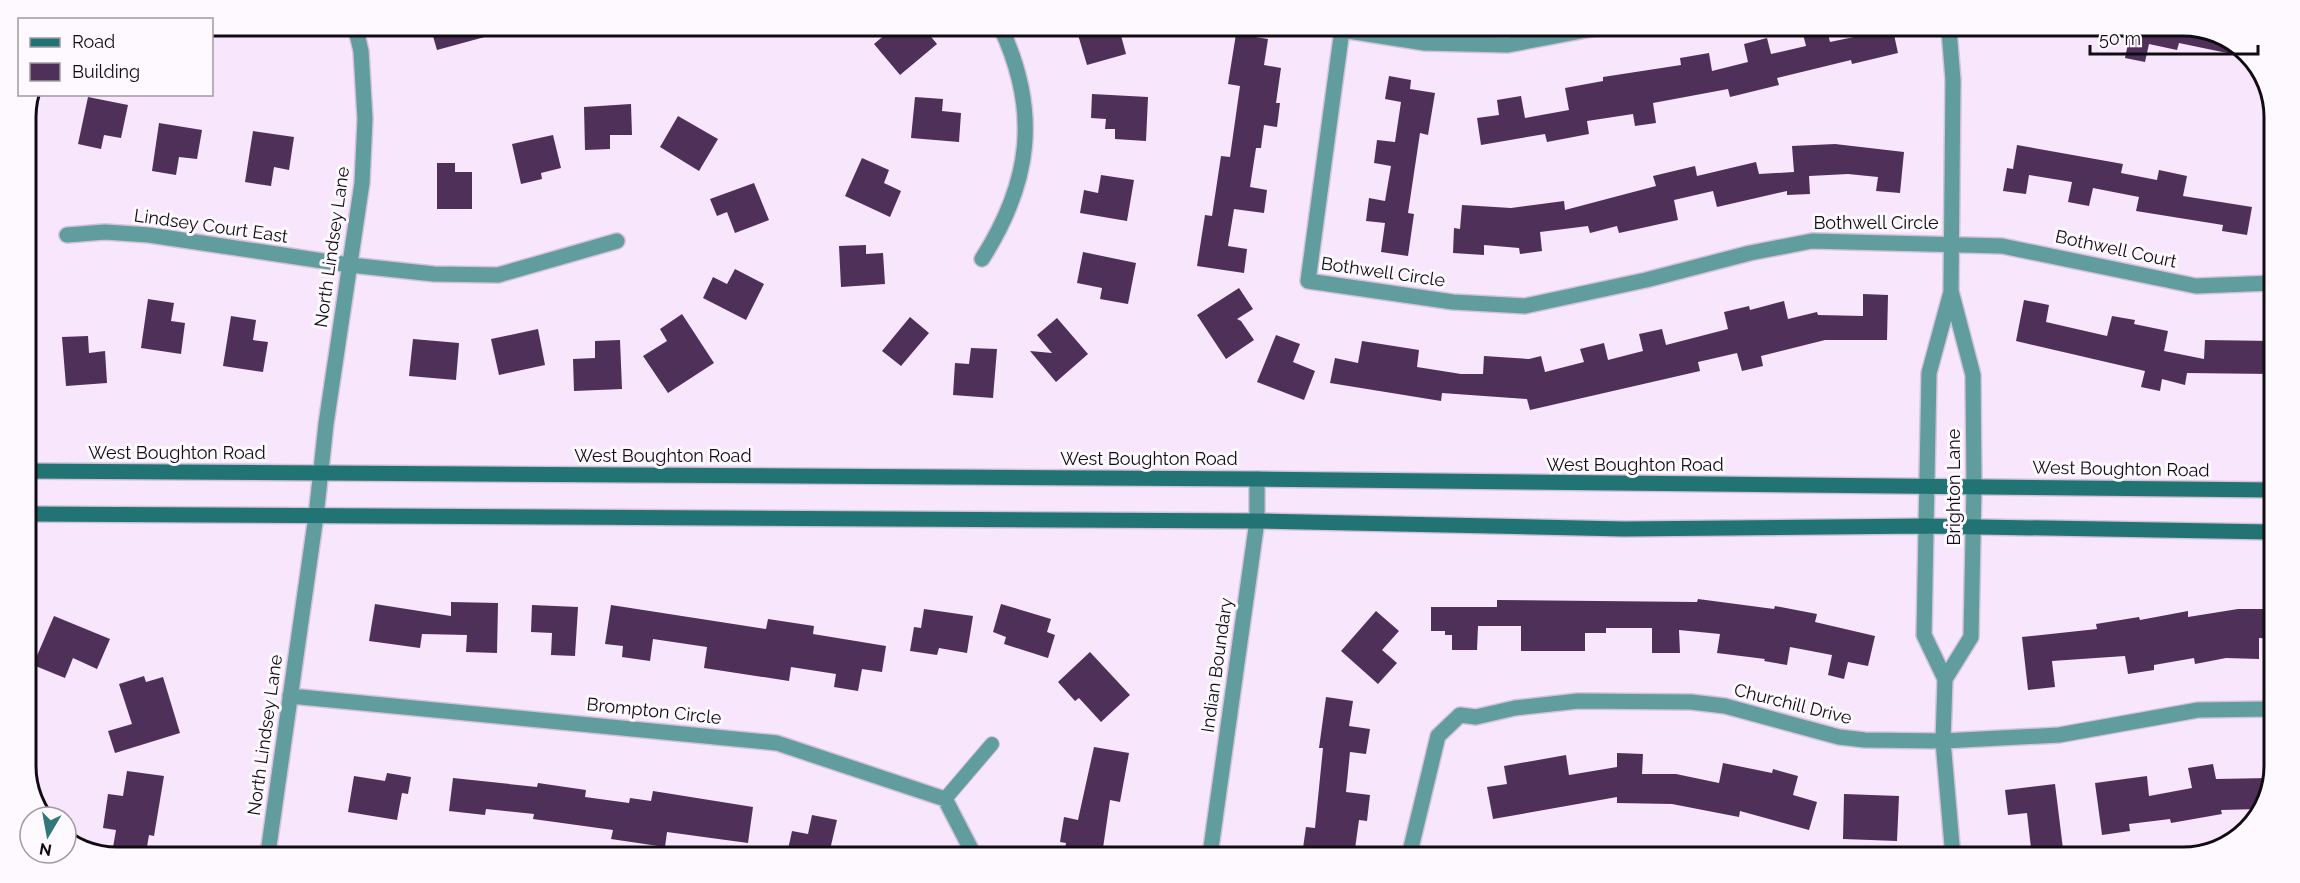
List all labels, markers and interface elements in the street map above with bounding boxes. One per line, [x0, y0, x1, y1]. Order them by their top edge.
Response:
legend [18, 18, 213, 96]
scale bar [2090, 18, 2258, 56]
text: 50 m [2099, 28, 2141, 49]
text: Road [72, 31, 115, 52]
text: Building [72, 61, 140, 82]
street label: North Lindsey Lane [310, 165, 353, 329]
street label: Lindsey Court East [133, 204, 289, 247]
street label: Bothwell Circle [1813, 212, 1939, 233]
street label: Bothwell Court [2053, 225, 2179, 272]
street label: Bothwell Circle [1320, 252, 1447, 291]
street label: Brighton Lane [1943, 428, 1964, 545]
street label: West Boughton Road [88, 442, 266, 463]
street label: West Boughton Road [574, 445, 752, 466]
street label: West Boughton Road [1060, 448, 1238, 469]
street label: West Boughton Road [1546, 454, 1724, 475]
street label: West Boughton Road [2032, 456, 2210, 481]
street label: Indian Boundary [1197, 596, 1236, 734]
street label: North Lindsey Lane [243, 653, 286, 817]
street label: Churchill Drive [1732, 679, 1855, 728]
street label: Brompton Circle [586, 693, 723, 728]
north arrow [18, 805, 78, 865]
text: N [38, 839, 53, 860]

